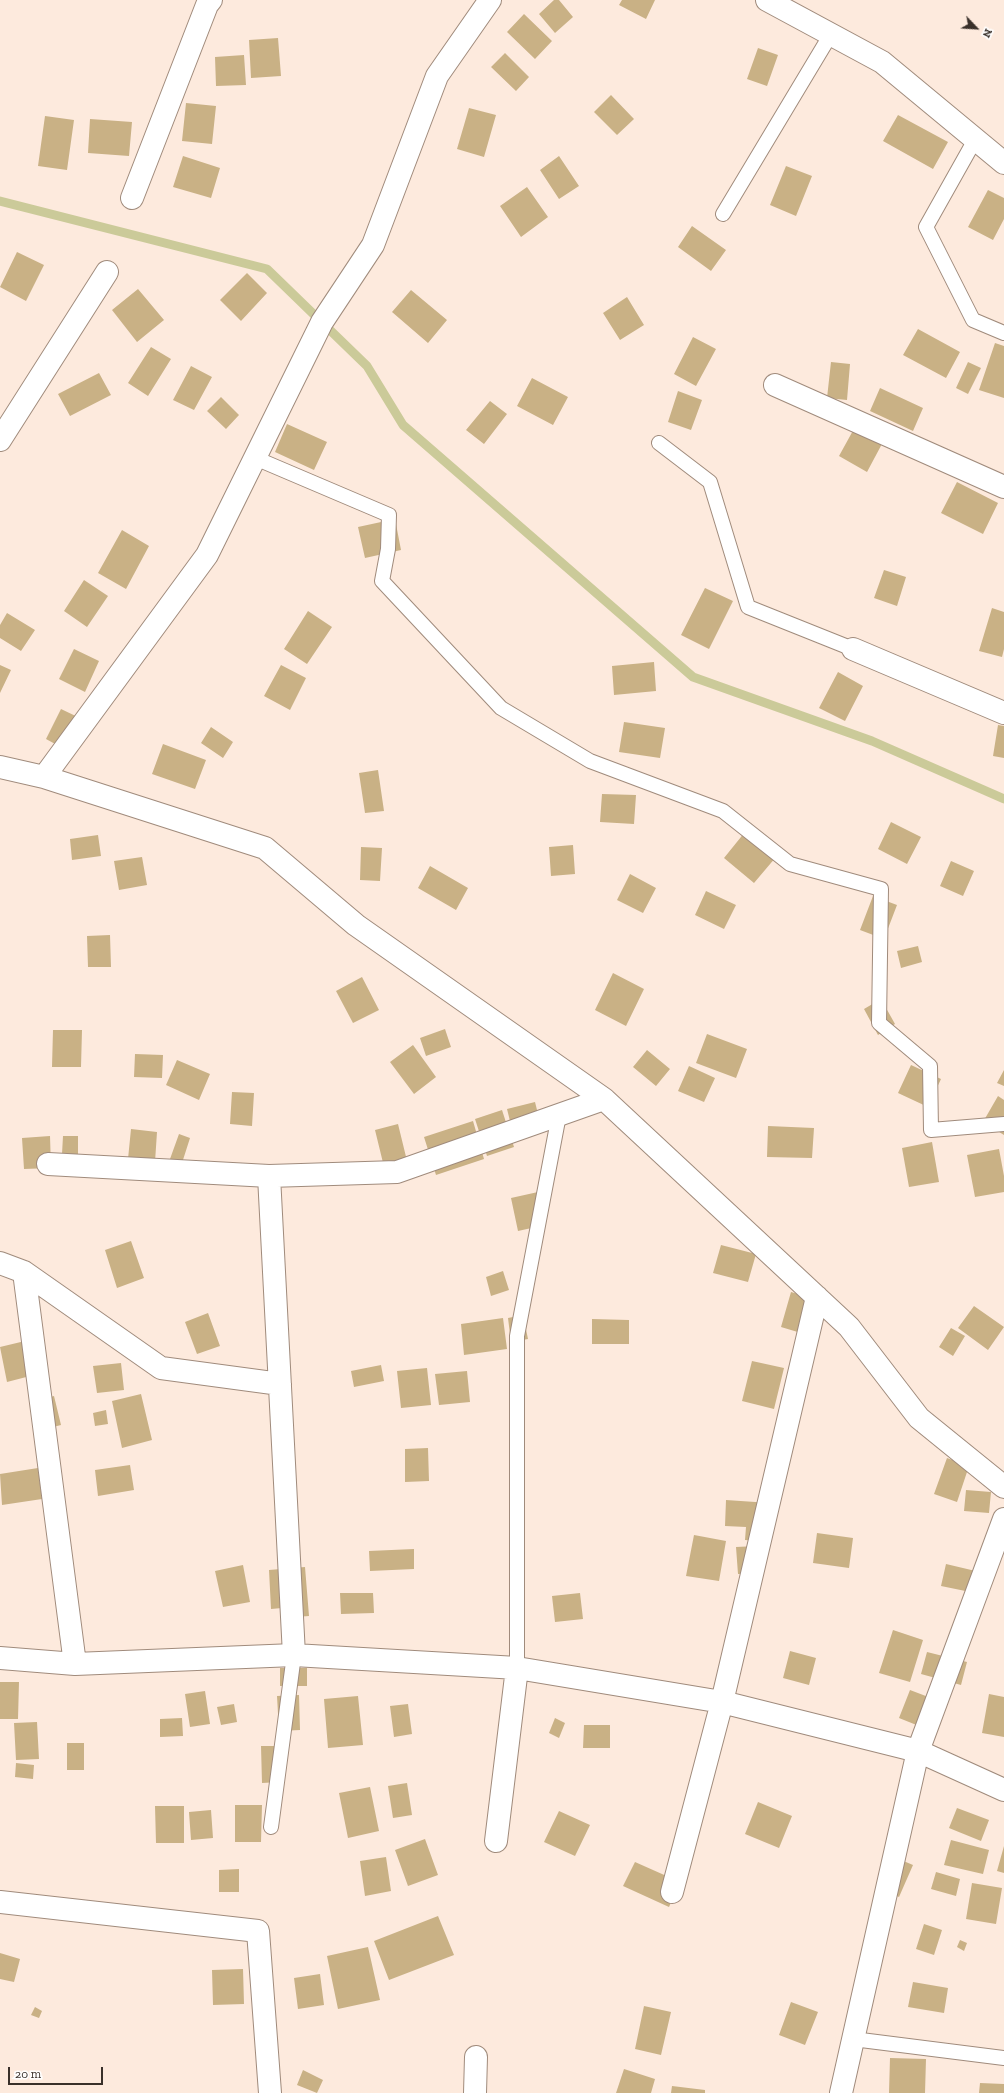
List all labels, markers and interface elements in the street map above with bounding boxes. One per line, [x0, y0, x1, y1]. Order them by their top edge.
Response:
north arrow [956, 8, 996, 48]
text: N [980, 27, 995, 40]
scale bar [10, 2059, 105, 2085]
text: 20 m [15, 2067, 41, 2081]

